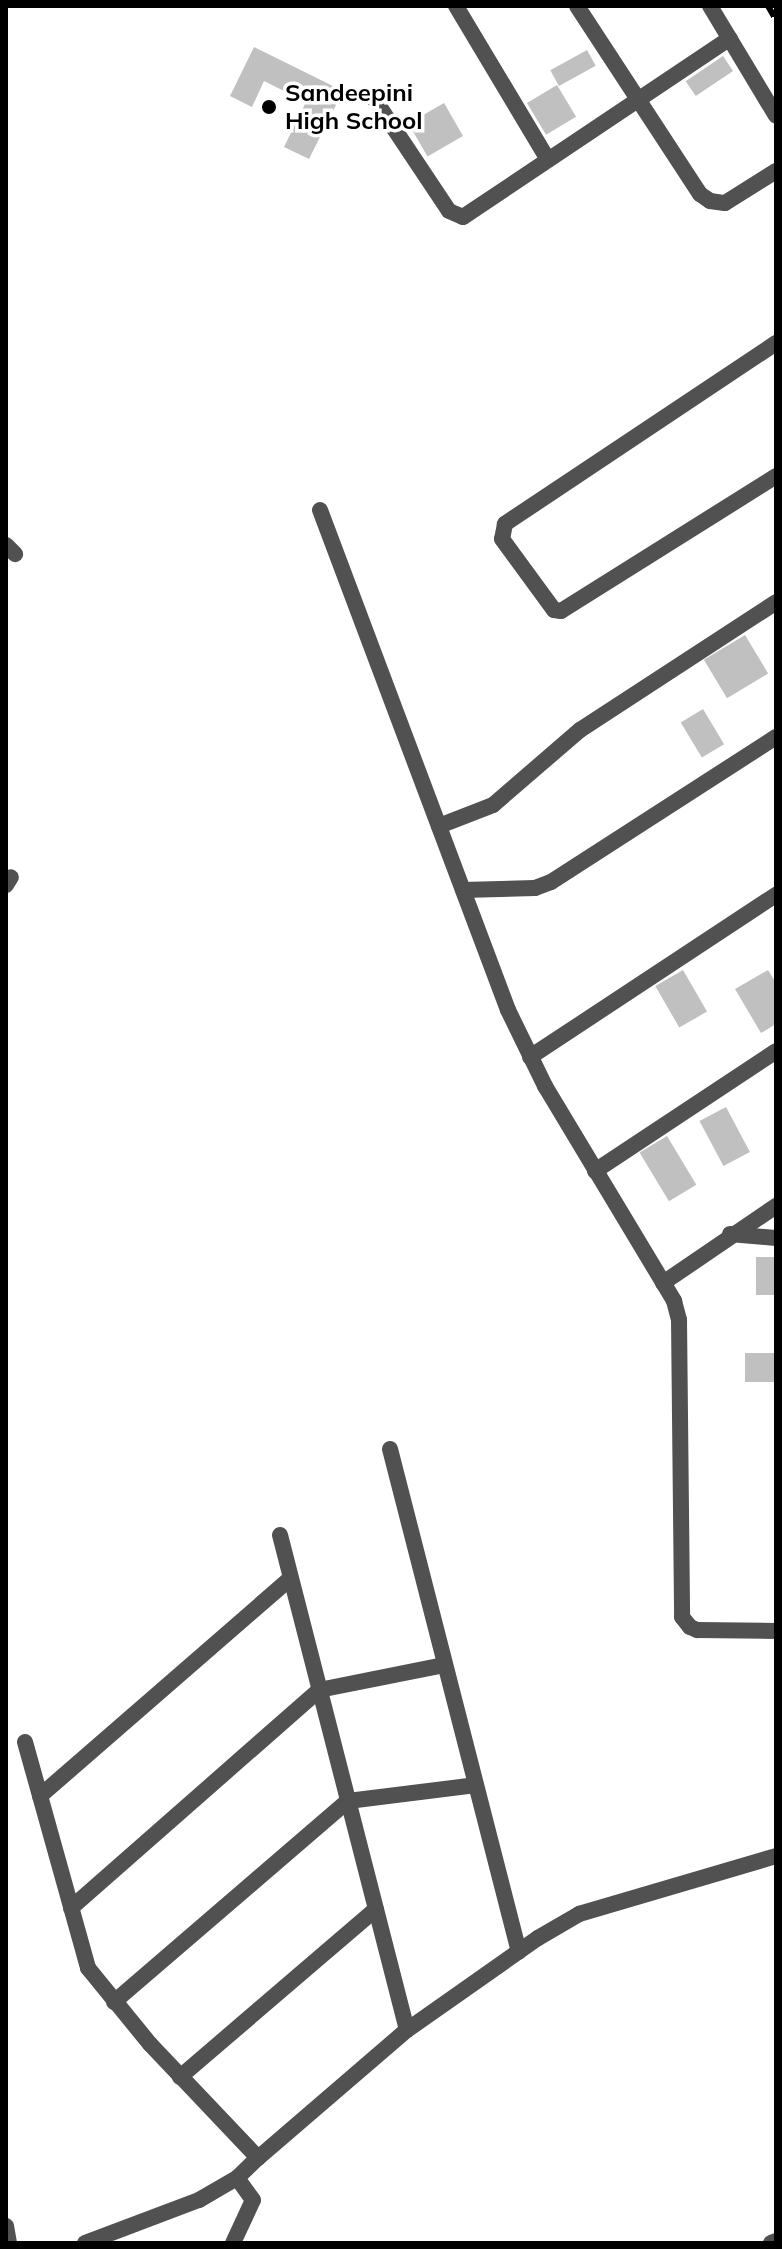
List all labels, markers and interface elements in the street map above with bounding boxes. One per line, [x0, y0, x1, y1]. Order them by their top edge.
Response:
place label: Sandeepini High School [285, 79, 423, 135]
marker: Sandeepini High School [260, 98, 278, 116]

